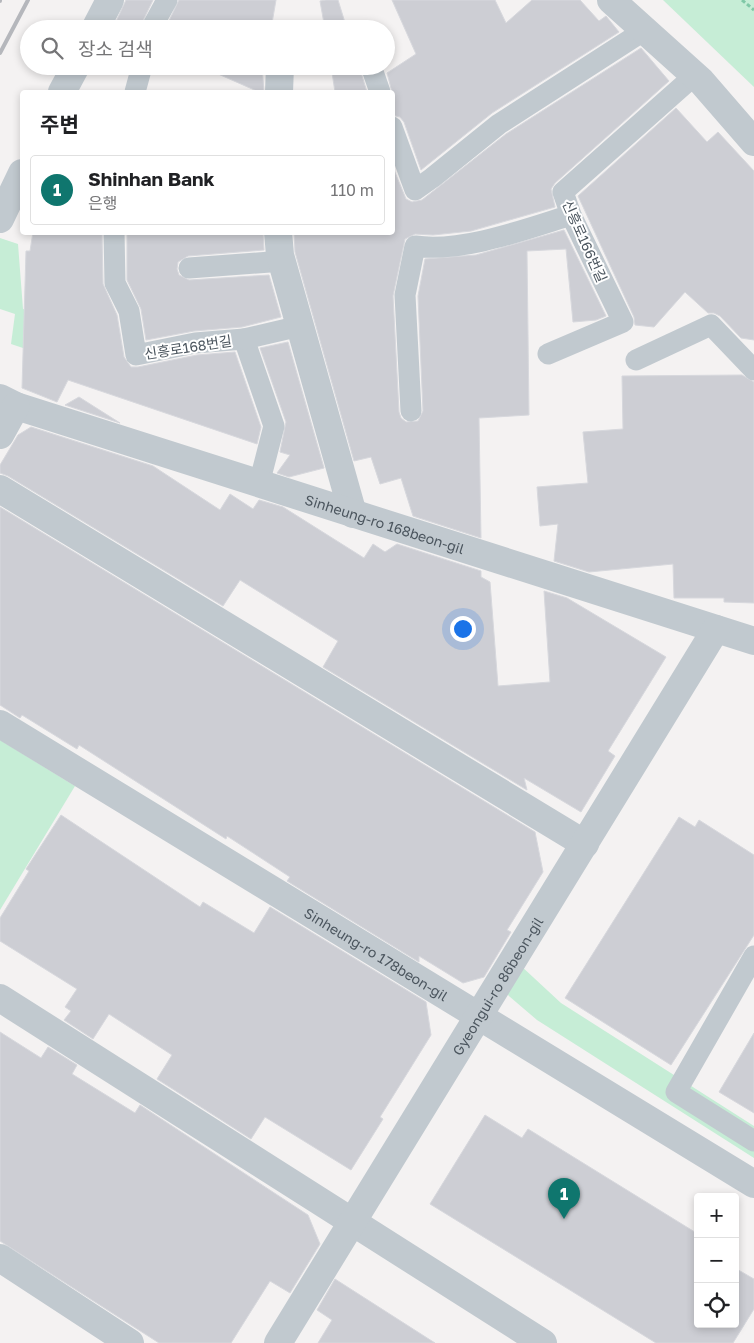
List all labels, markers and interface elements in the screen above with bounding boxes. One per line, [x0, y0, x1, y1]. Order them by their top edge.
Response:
search box [20, 20, 395, 75]
icon: search [38, 34, 66, 62]
text: 장소 검색 [78, 37, 153, 60]
text: 주변 [40, 111, 79, 137]
text: Shinhan Bank [88, 167, 215, 190]
text: 1 [53, 180, 61, 200]
text: 110 m [330, 180, 374, 200]
text: 은행 [88, 193, 117, 213]
street label: 신흥로166번길 [559, 197, 611, 285]
street label: 신흥로168번길 [143, 332, 233, 362]
street label: Sinheung-ro 168beon-gil [303, 490, 467, 557]
your location [450, 616, 476, 642]
street label: Sinheung-ro 178beon-gil [302, 903, 451, 1004]
street label: Gyeongui-ro 86beon-gil [448, 914, 546, 1058]
pin: 1 [548, 1178, 580, 1219]
map controls [694, 1193, 739, 1328]
button: + [694, 1193, 739, 1238]
button: − [694, 1238, 739, 1283]
button: locate [694, 1283, 739, 1328]

